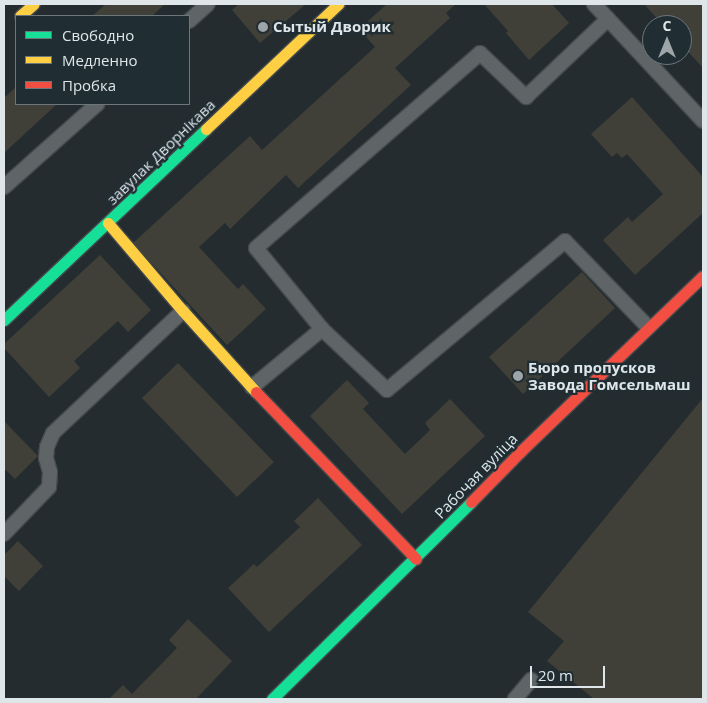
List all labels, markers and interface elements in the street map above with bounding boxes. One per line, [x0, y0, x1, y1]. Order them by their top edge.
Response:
legend [15, 15, 190, 105]
north arrow [642, 15, 692, 65]
text: С [663, 16, 671, 35]
place label: Сытый Дворик [273, 18, 391, 36]
marker: Сытый Дворик [257, 21, 269, 33]
text: Свободно [62, 25, 134, 45]
text: Медленно [62, 50, 138, 70]
text: Пробка [62, 75, 116, 95]
street label: завулак Дворнікава [103, 96, 219, 208]
place label: Бюро пропусков Завода Гомсельмаш [528, 358, 691, 393]
marker: Бюро пропусков Завода Гомсельмаш [512, 370, 524, 382]
street label: Рабочая вуліца [431, 430, 521, 522]
scale bar [532, 656, 607, 688]
text: 20 m [538, 665, 573, 685]

